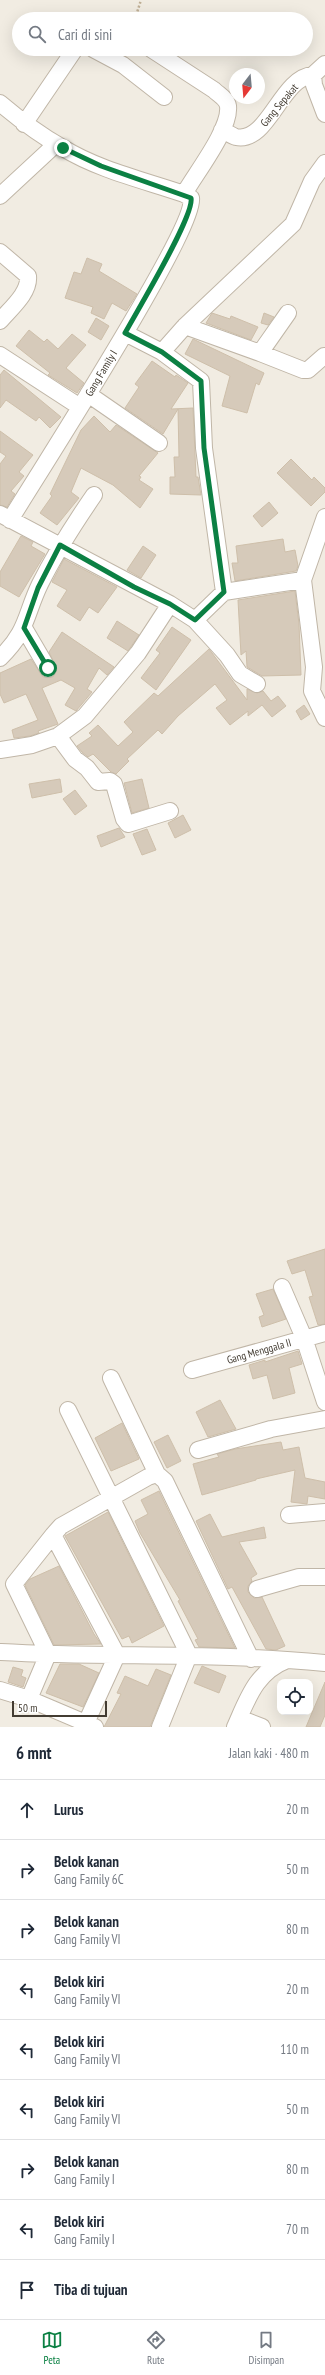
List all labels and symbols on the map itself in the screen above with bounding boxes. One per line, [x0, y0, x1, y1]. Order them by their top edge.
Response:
north arrow [229, 68, 265, 104]
street label: Gang Sepakat [257, 81, 301, 129]
route end [54, 139, 72, 157]
street label: Gang Family I [82, 347, 120, 399]
route start [39, 659, 57, 677]
street label: Gang Menggala II [225, 1335, 293, 1367]
scale bar [12, 1699, 107, 1718]

